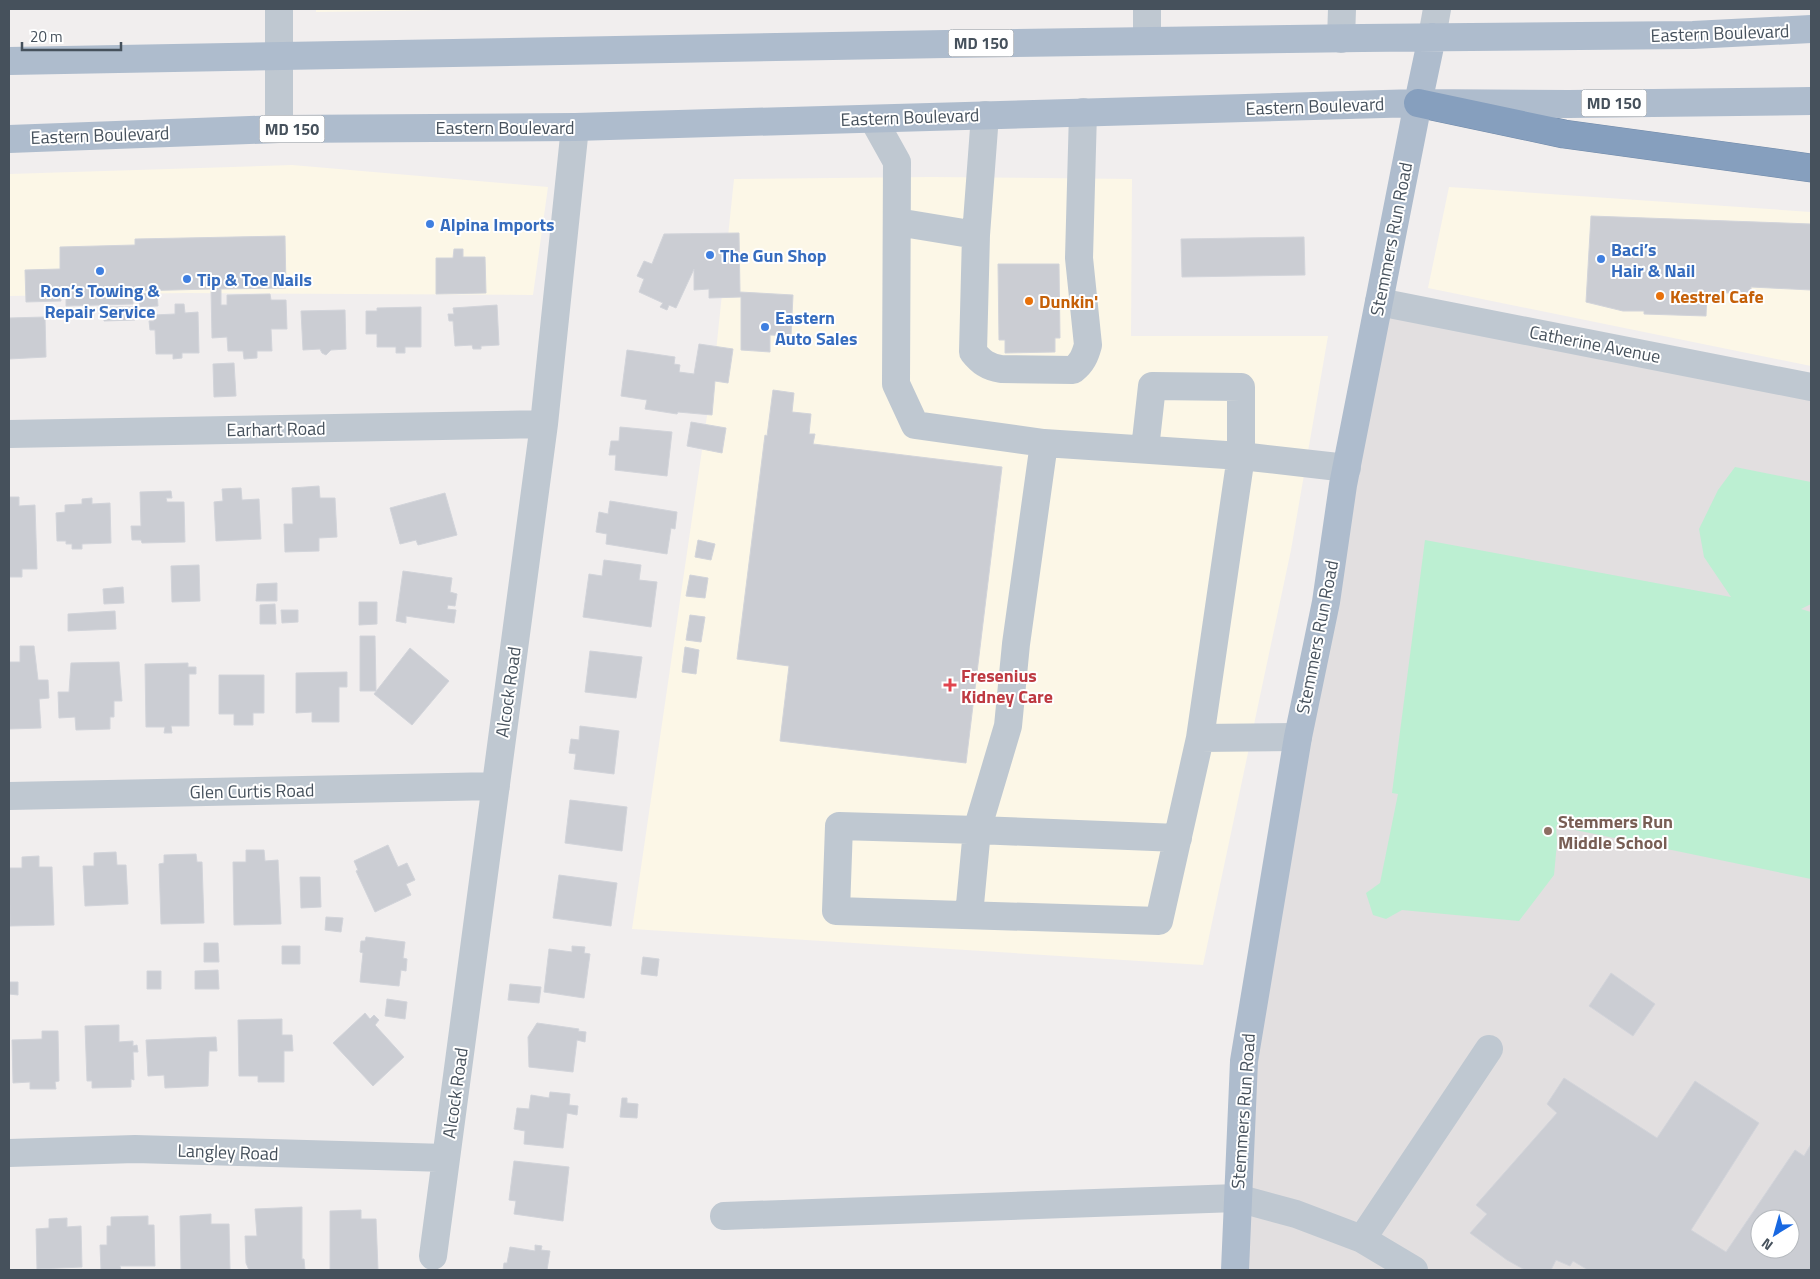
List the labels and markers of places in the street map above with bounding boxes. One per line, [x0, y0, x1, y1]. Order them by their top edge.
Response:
place label: Alpina Imports [440, 211, 555, 238]
marker: Alpina Imports [424, 218, 436, 230]
place label: Baci’s Hair & Nail [1611, 236, 1695, 284]
place label: The Gun Shop [720, 242, 827, 269]
marker: The Gun Shop [704, 249, 716, 261]
marker: Baci’s Hair & Nail [1595, 253, 1607, 265]
marker: Ron’s Towing & Repair Service [94, 265, 106, 277]
place label: Tip & Toe Nails [197, 266, 312, 293]
marker: Tip & Toe Nails [181, 273, 193, 285]
place label: Ron’s Towing & Repair Service [40, 277, 160, 325]
place label: Kestrel Cafe [1670, 283, 1764, 310]
place label: Dunkin' [1039, 288, 1098, 315]
marker: Kestrel Cafe [1654, 290, 1666, 302]
marker: Dunkin' [1023, 295, 1035, 307]
place label: Eastern Auto Sales [775, 304, 857, 352]
marker: Eastern Auto Sales [759, 321, 771, 333]
place label: Fresenius Kidney Care [961, 662, 1053, 710]
marker: Fresenius Kidney Care [943, 678, 957, 692]
place label: Stemmers Run Middle School [1558, 808, 1673, 856]
marker: Stemmers Run Middle School [1542, 825, 1554, 837]

